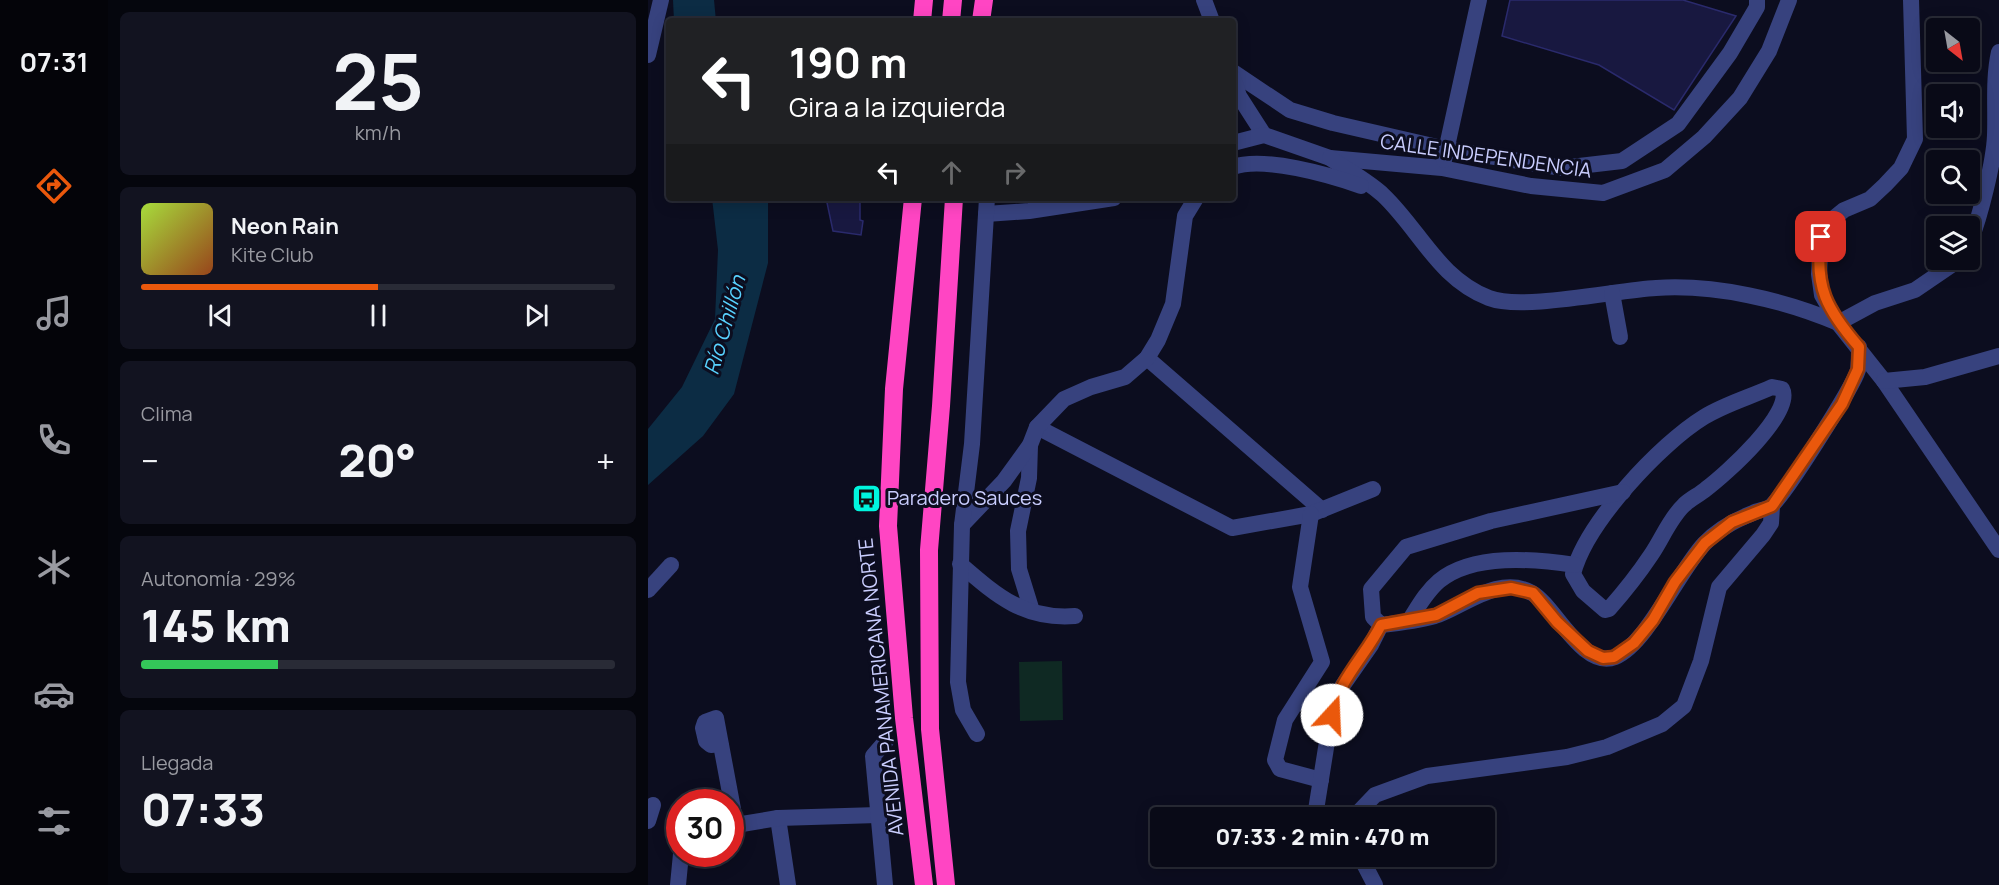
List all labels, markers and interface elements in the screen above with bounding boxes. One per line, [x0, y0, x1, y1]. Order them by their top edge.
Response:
north arrow [1926, 18, 1980, 72]
map controls [1926, 18, 1980, 270]
text: 25 [332, 27, 424, 133]
text: 190 m [789, 33, 907, 91]
icon: left [690, 42, 768, 120]
text: 07:31 [20, 43, 88, 80]
button: sound [1926, 84, 1980, 138]
text: Gira a la izquierda [789, 88, 1005, 125]
text: km/h [355, 119, 401, 146]
street label: CALLE INDEPENDENCIA [1379, 127, 1594, 184]
button: search [1926, 150, 1980, 204]
icon: left [872, 156, 905, 189]
icon: ahead [935, 156, 968, 189]
icon: right [998, 156, 1031, 189]
icon: directions [33, 165, 75, 207]
text: Neon Rain [231, 211, 339, 241]
pin [1795, 211, 1846, 262]
button: layers [1926, 216, 1980, 270]
icon: arrive [1804, 220, 1837, 253]
text: Kite Club [231, 241, 314, 268]
water label: Río Chillón [697, 270, 752, 378]
icon: music [33, 292, 75, 334]
icon: previous [204, 299, 237, 332]
icon: pause [362, 299, 395, 332]
icon: next [520, 299, 553, 332]
text: Clima [141, 400, 193, 427]
icon: phone [33, 419, 75, 461]
text: 20° [339, 429, 416, 491]
text: − [141, 438, 159, 483]
text: + [596, 438, 615, 483]
bus stop icon: Paradero Sauces [850, 482, 882, 514]
place label: Paradero Sauces [887, 484, 1042, 511]
street label: AVENIDA PANAMERICANA NORTE [851, 537, 910, 837]
icon: climate [33, 546, 75, 588]
text: Autonomía · 29% [141, 565, 296, 592]
text: 145 km [141, 594, 291, 656]
icon: car [33, 673, 75, 715]
position arrow [1300, 683, 1364, 747]
text: Llegada [141, 749, 213, 776]
text: 07:33 [141, 778, 265, 840]
speed limit sign: 30 [666, 789, 744, 867]
icon: filters [33, 800, 75, 842]
text: 07:33 · 2 min · 470 m [1216, 822, 1429, 852]

